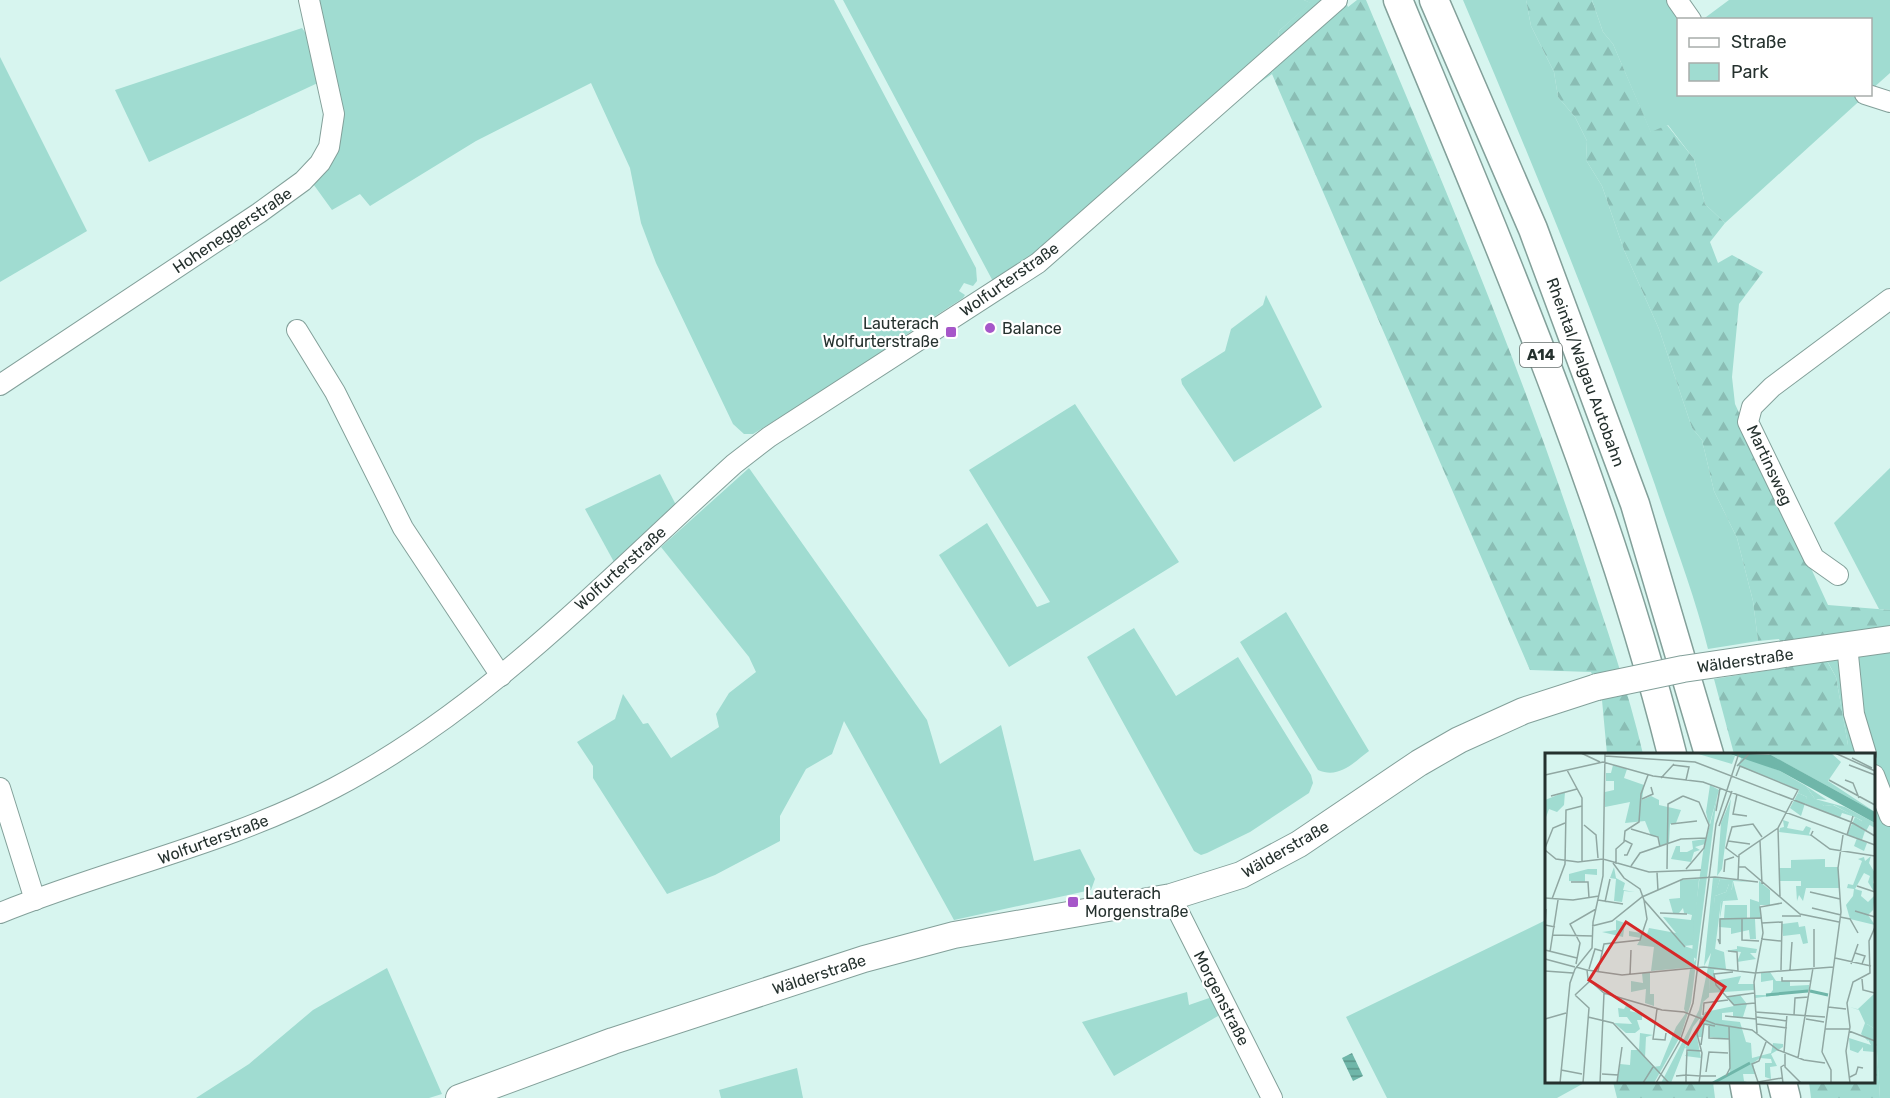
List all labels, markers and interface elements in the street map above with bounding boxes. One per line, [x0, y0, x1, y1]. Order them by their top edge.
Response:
legend [1677, 18, 1872, 96]
text: Straße [1731, 31, 1787, 53]
text: Park [1731, 61, 1769, 83]
street label: Hoheneggerstraße [169, 183, 296, 277]
street label: Wolfurterstraße [956, 238, 1062, 321]
street label: Rheintal/Walgau Autobahn [1542, 275, 1629, 469]
place label: Lauterach Wolfurterstraße [823, 314, 939, 351]
place label: Balance [1002, 319, 1062, 338]
marker: Balance [983, 321, 997, 335]
marker: Lauterach Wolfurterstraße [944, 325, 958, 339]
road number: A14 [1520, 343, 1562, 367]
street label: Martinsweg [1743, 422, 1796, 508]
street label: Wolfurterstraße [571, 522, 670, 614]
street label: Wälderstraße [1696, 644, 1795, 677]
inset map [1545, 753, 1875, 1083]
street label: Wolfurterstraße [155, 811, 271, 868]
street label: Wälderstraße [1238, 817, 1332, 882]
place label: Lauterach Morgenstraße [1085, 884, 1189, 921]
marker: Lauterach Morgenstraße [1066, 895, 1080, 909]
street label: Morgenstraße [1190, 948, 1254, 1049]
street label: Wälderstraße [770, 950, 868, 999]

